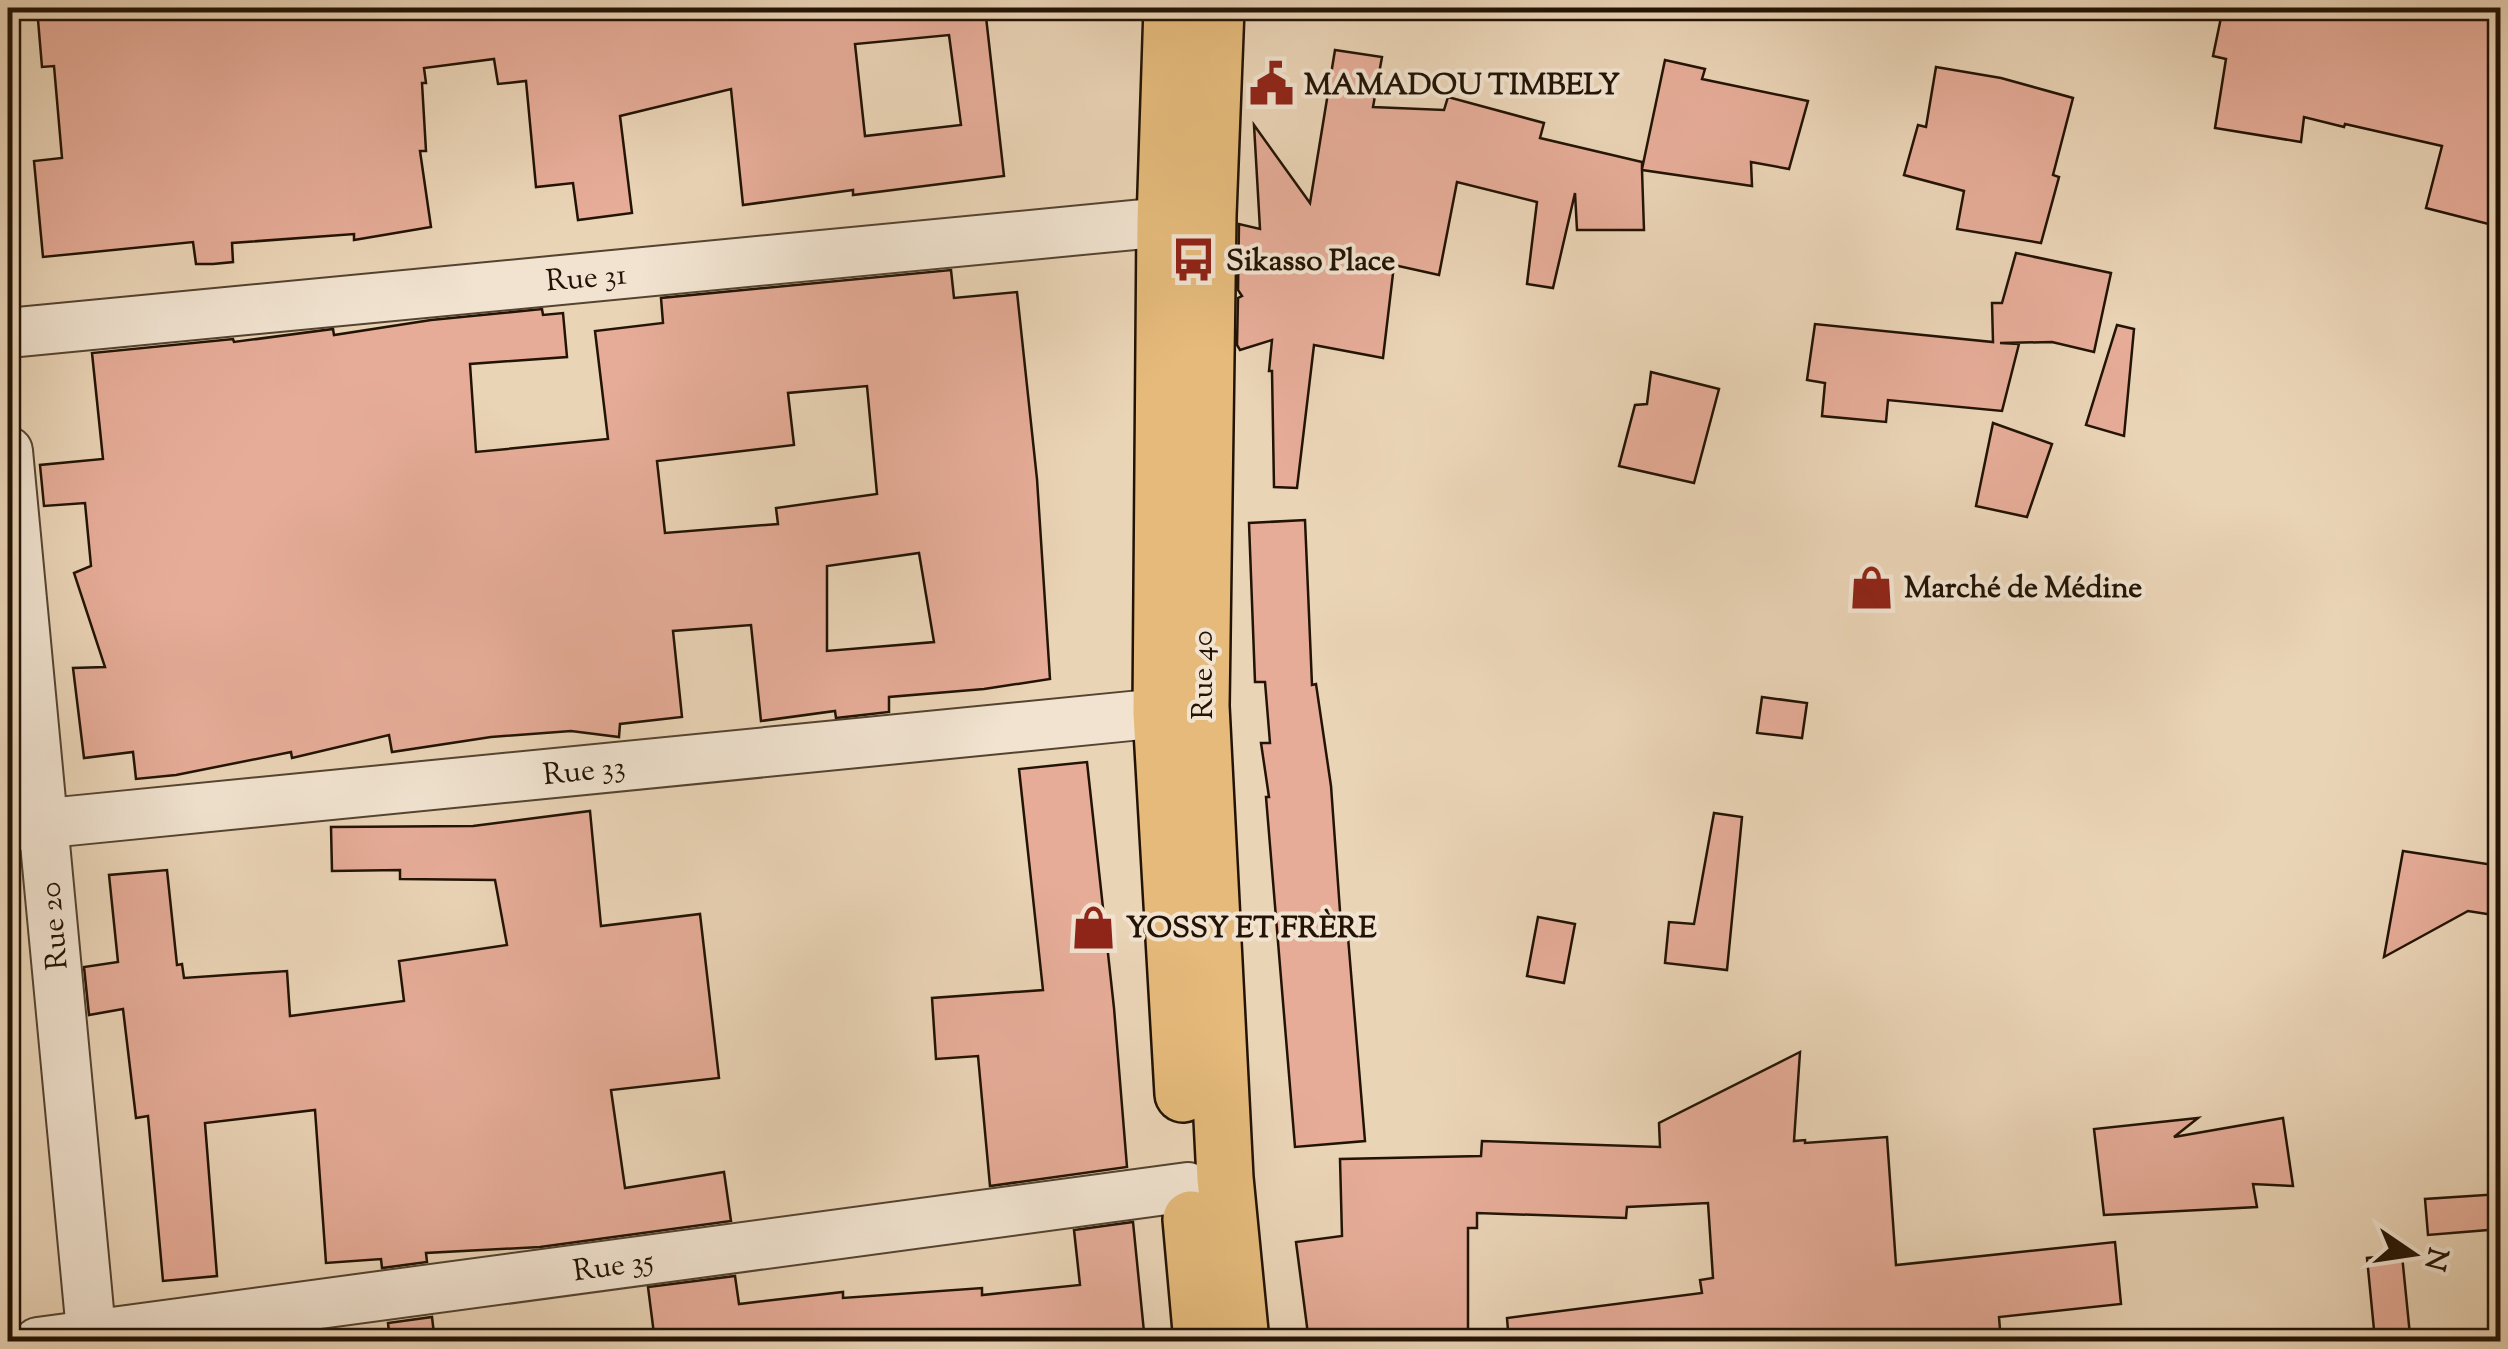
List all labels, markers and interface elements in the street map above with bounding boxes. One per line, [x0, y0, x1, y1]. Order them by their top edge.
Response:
public building icon: MAMADOU TIMBELY [1247, 60, 1295, 108]
place label: MAMADOU TIMBELY [1304, 65, 1620, 108]
bus stop icon: Sikasso Place [1169, 236, 1217, 284]
place label: Sikasso Place [1226, 241, 1395, 284]
street label: Rue 31 [544, 255, 628, 304]
shop icon: Marché de Médine [1847, 563, 1895, 611]
place label: Marché de Médine [1904, 568, 2142, 611]
street label: Rue 40 [1183, 630, 1226, 720]
street label: Rue 33 [541, 747, 628, 798]
street label: Rue 20 [30, 880, 81, 972]
shop icon: YOSSY ET FRÈRE [1069, 903, 1117, 951]
place label: YOSSY ET FRÈRE [1126, 908, 1378, 951]
north arrow [2363, 1204, 2463, 1304]
street label: Rue 35 [570, 1241, 656, 1294]
text: N [2412, 1244, 2456, 1274]

